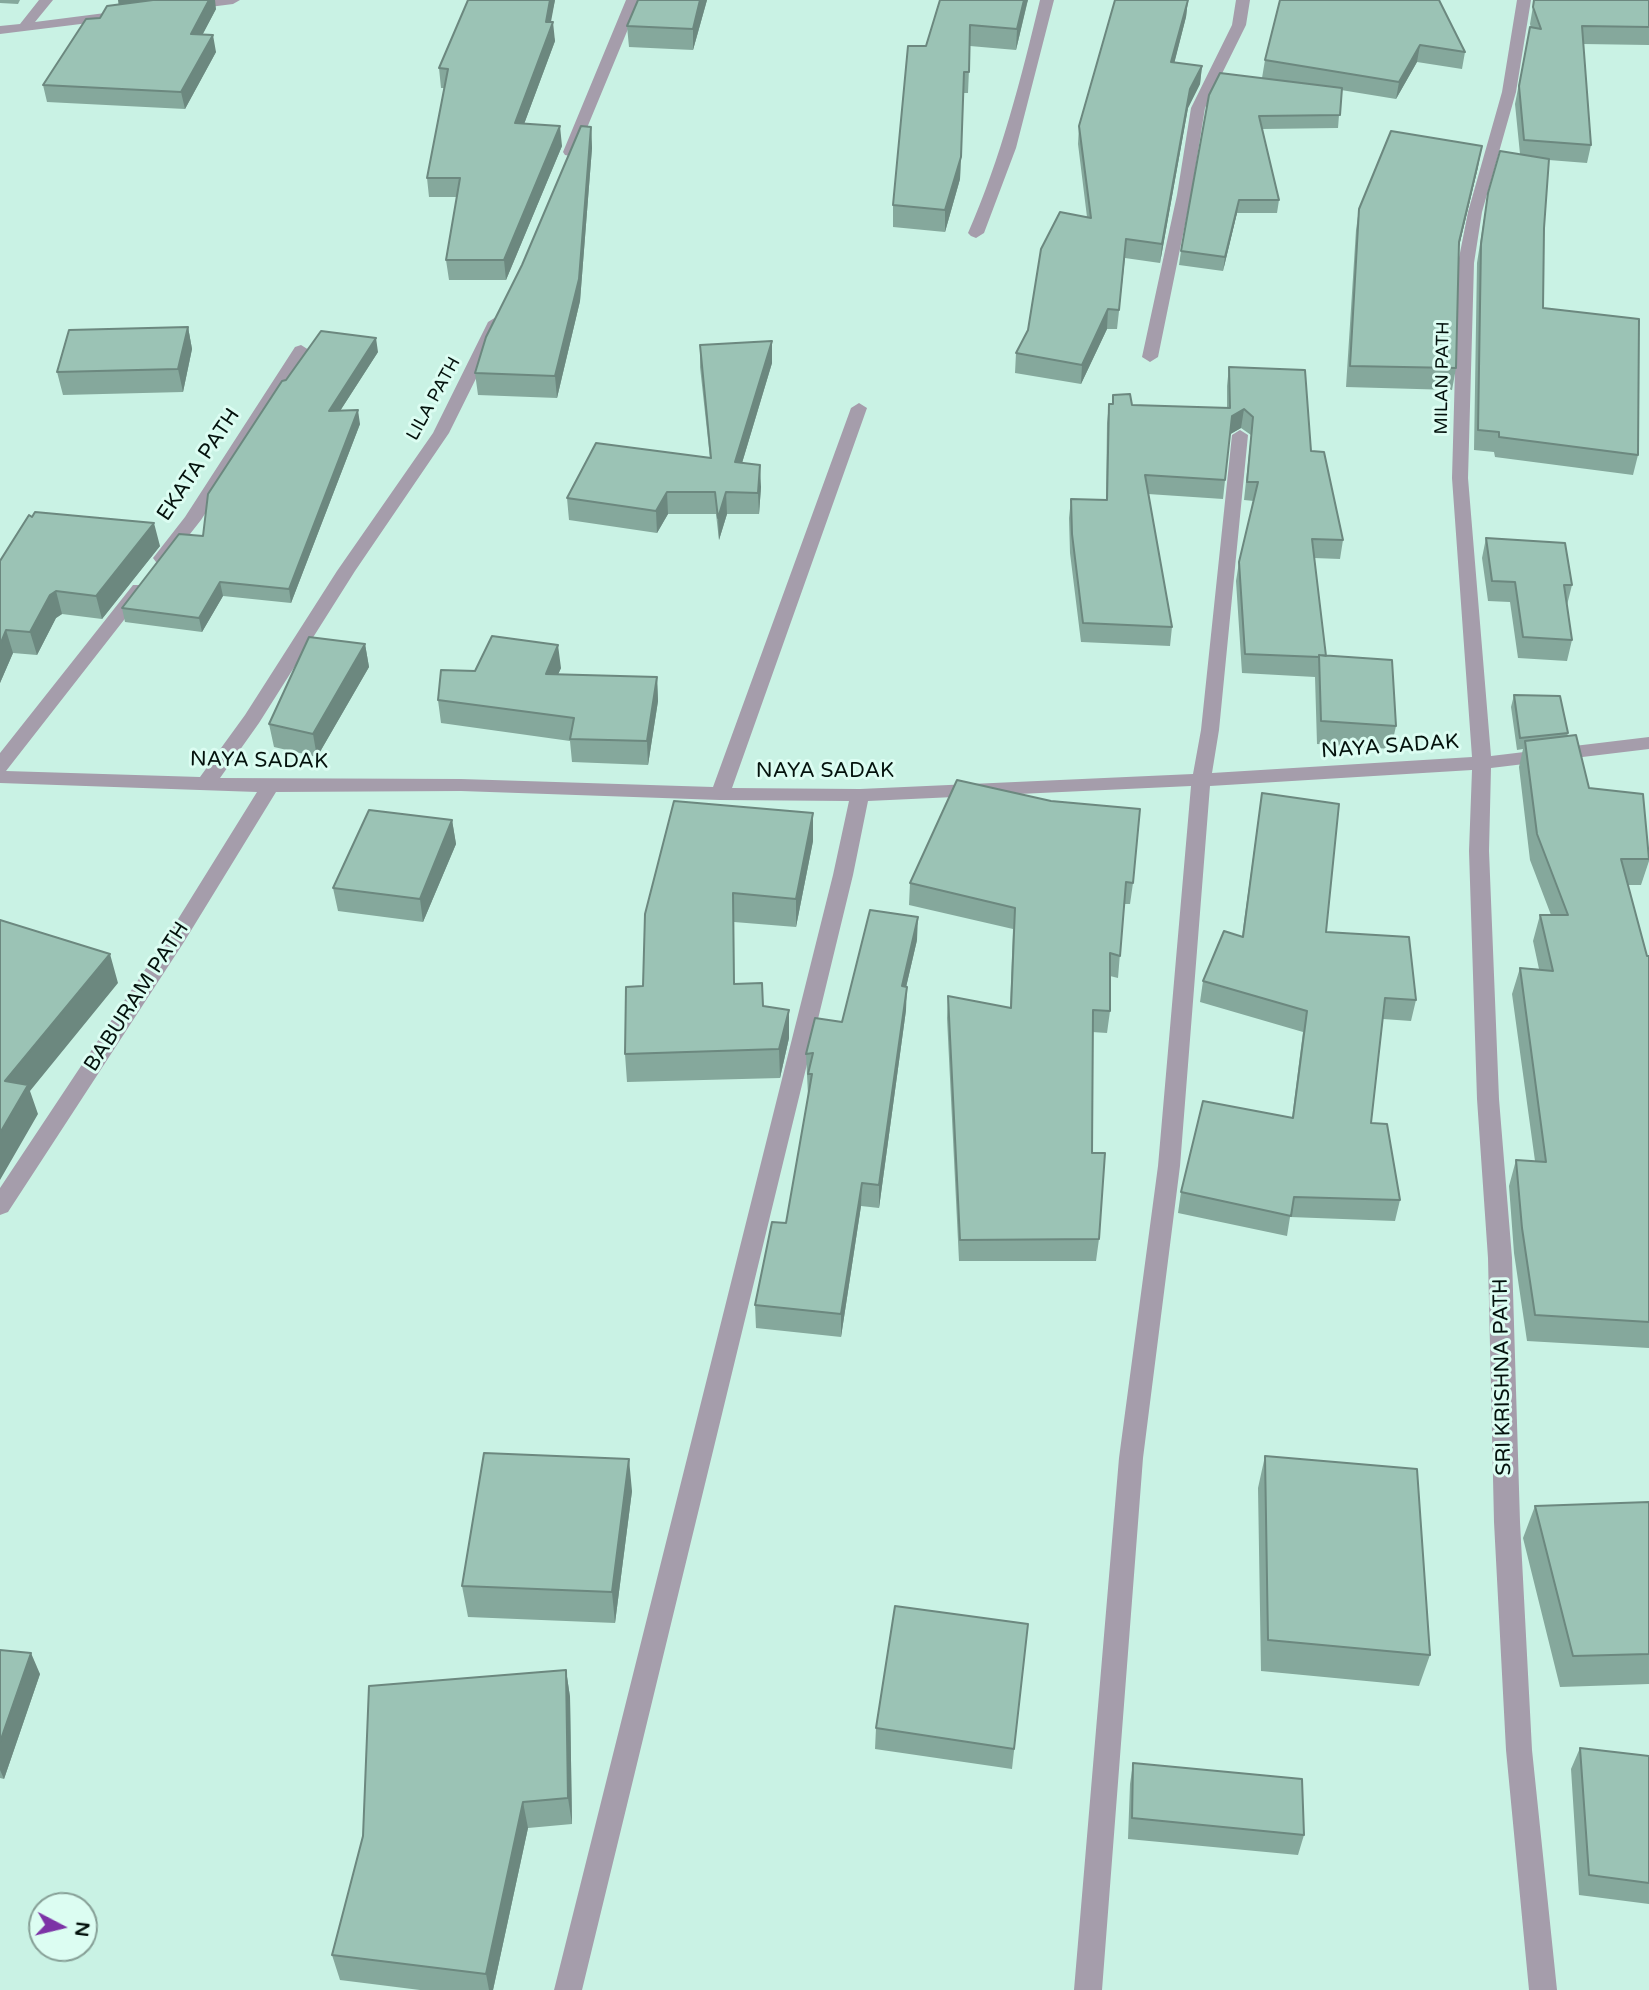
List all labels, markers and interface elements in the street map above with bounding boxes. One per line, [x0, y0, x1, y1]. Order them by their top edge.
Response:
street label: MILAN PATH [1431, 321, 1455, 435]
street label: LILA PATH [402, 354, 466, 444]
street label: EKATA PATH [152, 404, 246, 526]
street label: NAYA SADAK [1320, 730, 1460, 764]
street label: NAYA SADAK [190, 747, 328, 775]
street label: NAYA SADAK [756, 758, 894, 784]
street label: BABURAM PATH [79, 917, 195, 1077]
street label: SRI KRISHNA PATH [1489, 1278, 1517, 1476]
north arrow [28, 1892, 98, 1962]
text: N [70, 1920, 94, 1938]

